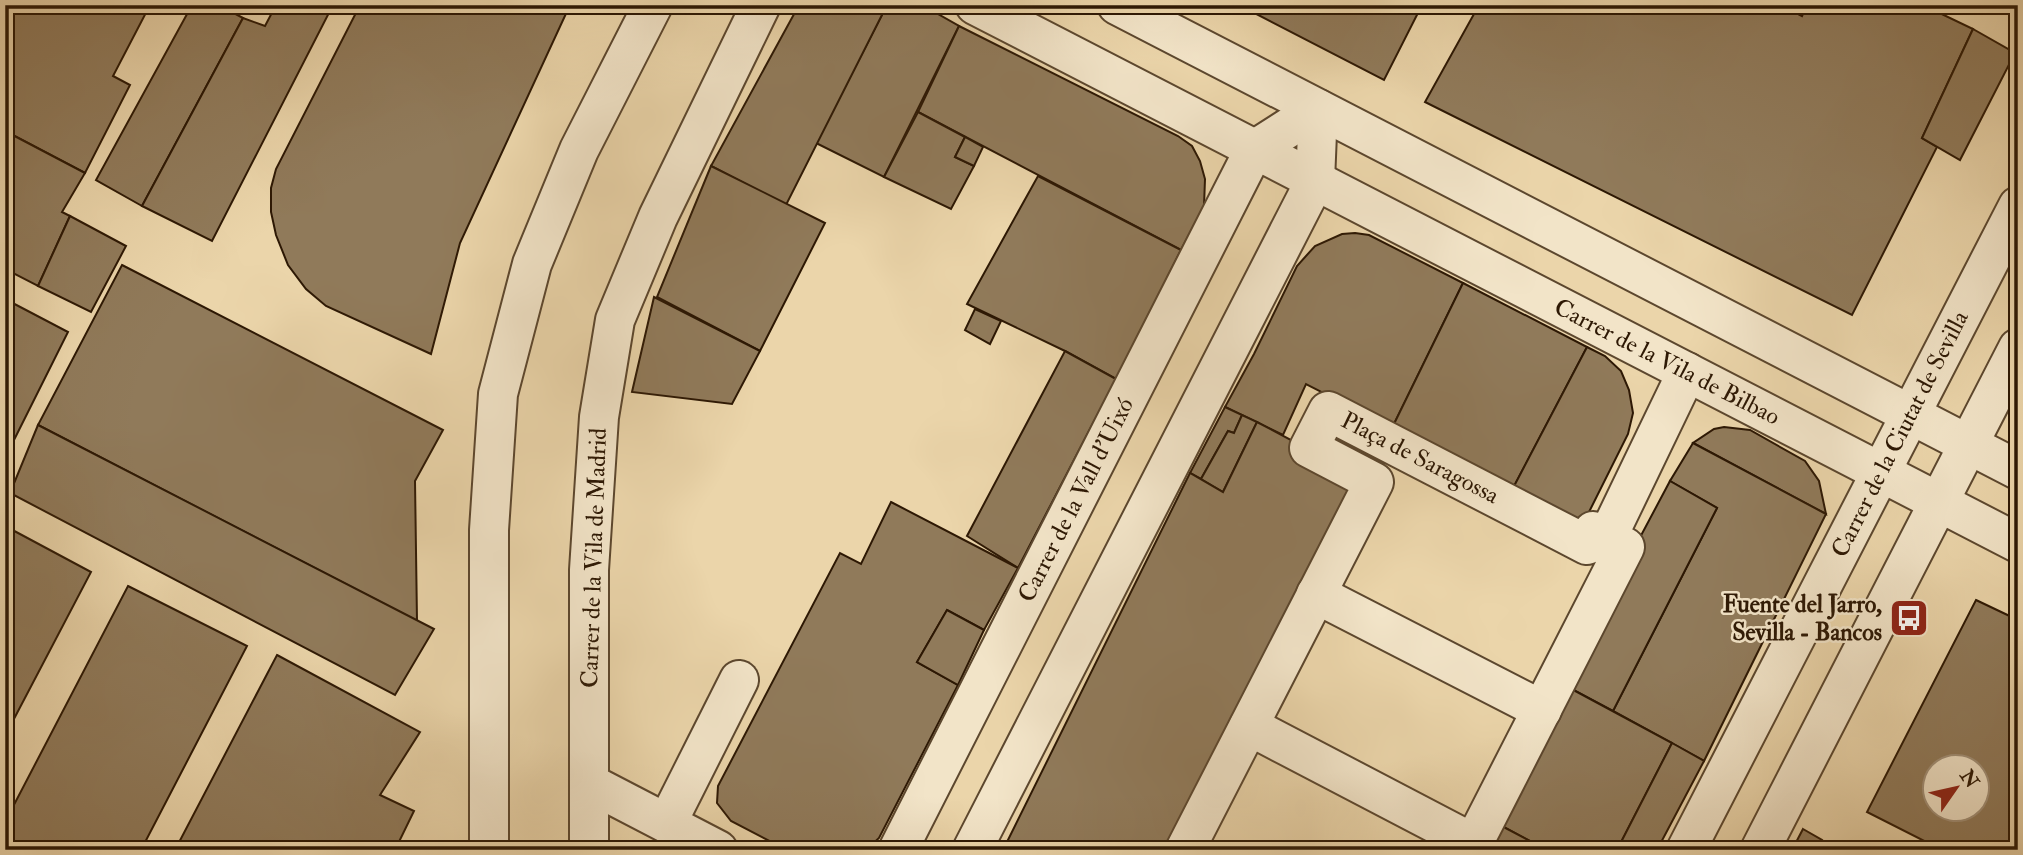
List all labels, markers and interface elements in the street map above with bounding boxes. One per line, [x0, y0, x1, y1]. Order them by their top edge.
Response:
street label: Carrer de la Vila de Bilbao [1549, 292, 1785, 432]
street label: Carrer de la Ciutat de Sevilla [1824, 304, 1976, 563]
street label: Carrer de la Vall d'Uixó [1011, 393, 1141, 607]
street label: Plaça de Saragossa [1336, 405, 1505, 512]
street label: Carrer de la Vila de Madrid [574, 427, 614, 689]
place label: Fuente del Jarro, Sevilla - Bancos [1723, 589, 1882, 648]
bus stop icon: Fuente del Jarro, Sevilla - Bancos [1888, 597, 1930, 639]
north arrow [1922, 754, 1992, 824]
text: N [1954, 764, 1985, 794]

